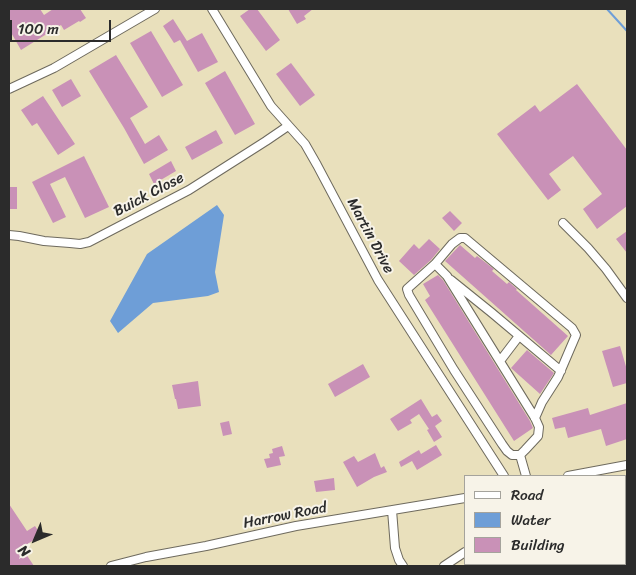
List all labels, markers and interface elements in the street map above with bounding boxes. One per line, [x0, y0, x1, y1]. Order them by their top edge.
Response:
scale bar [12, 10, 114, 42]
text: 100 m [18, 16, 59, 42]
street label: Buick Close [111, 169, 187, 221]
street label: Martin Drive [343, 195, 397, 277]
legend [464, 475, 626, 565]
text: Road [511, 482, 543, 508]
street label: Harrow Road [242, 499, 328, 533]
text: Water [511, 507, 551, 533]
north arrow [10, 515, 60, 565]
text: Building [511, 532, 565, 558]
text: N [12, 539, 36, 563]

